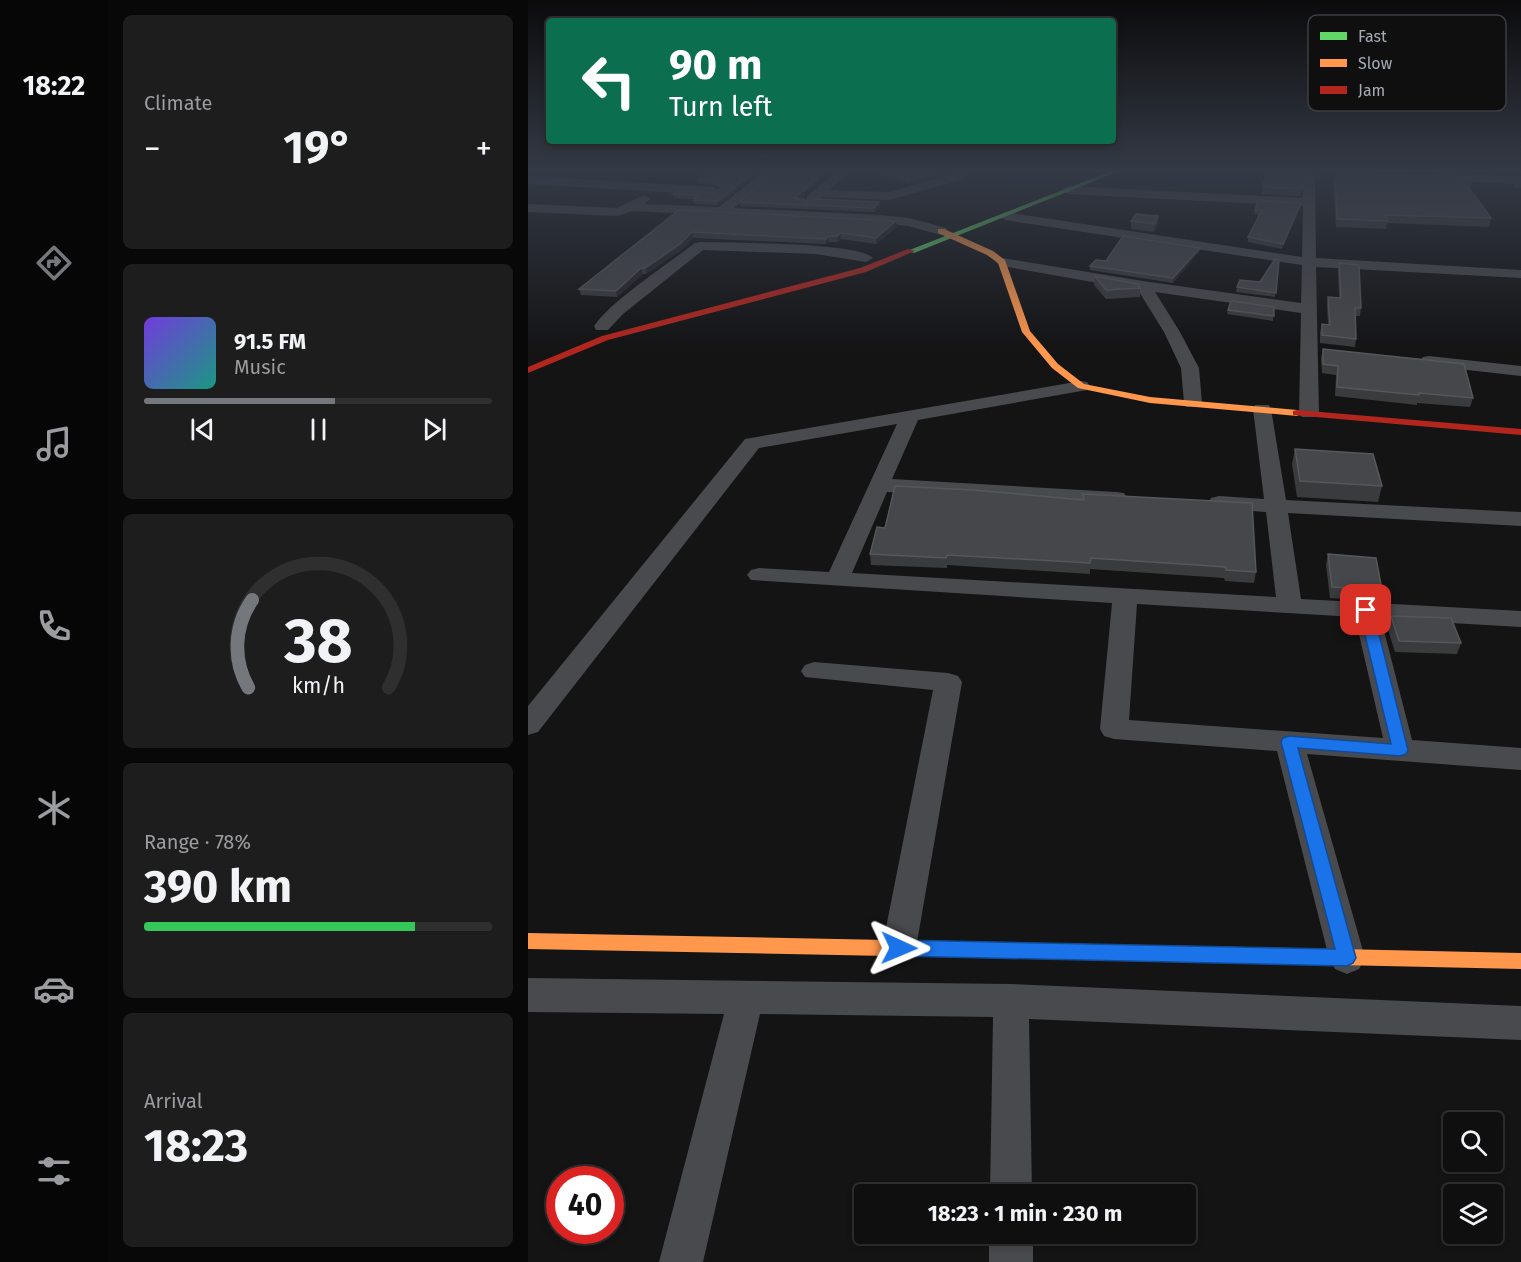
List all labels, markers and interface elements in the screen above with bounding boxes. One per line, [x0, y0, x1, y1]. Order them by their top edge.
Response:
legend [1308, 15, 1506, 111]
text: Fast [1358, 27, 1387, 46]
text: 90 m [669, 40, 763, 90]
icon: left [570, 42, 648, 120]
text: Slow [1358, 54, 1393, 73]
text: 18:22 [23, 70, 85, 102]
text: Jam [1358, 81, 1385, 100]
text: Climate [144, 91, 212, 115]
text: Turn left [669, 91, 772, 123]
text: 19° [283, 121, 353, 175]
text: − [144, 129, 161, 169]
text: + [476, 129, 492, 169]
icon: directions [33, 242, 75, 284]
text: 91.5 FM [234, 328, 306, 355]
text: Music [234, 355, 286, 379]
icon: previous [186, 413, 219, 446]
icon: pause [302, 413, 335, 446]
icon: next [418, 413, 451, 446]
icon: music [33, 423, 75, 465]
pin [1340, 584, 1391, 635]
icon: arrive [1349, 593, 1382, 626]
text: 38 [283, 604, 352, 679]
icon: phone [33, 605, 75, 647]
text: km/h [291, 673, 345, 699]
icon: climate [33, 787, 75, 829]
text: Range · 78% [144, 830, 251, 854]
text: 390 km [144, 860, 292, 914]
position arrow [867, 916, 931, 980]
icon: car [33, 968, 75, 1010]
text: Arrival [144, 1089, 203, 1113]
map controls [1443, 1112, 1503, 1244]
button: search [1443, 1112, 1503, 1172]
text: 18:23 [144, 1119, 248, 1173]
icon: filters [33, 1150, 75, 1192]
speed limit sign: 40 [546, 1166, 624, 1244]
button: layers [1443, 1184, 1503, 1244]
text: 18:23 · 1 min · 230 m [928, 1200, 1122, 1227]

